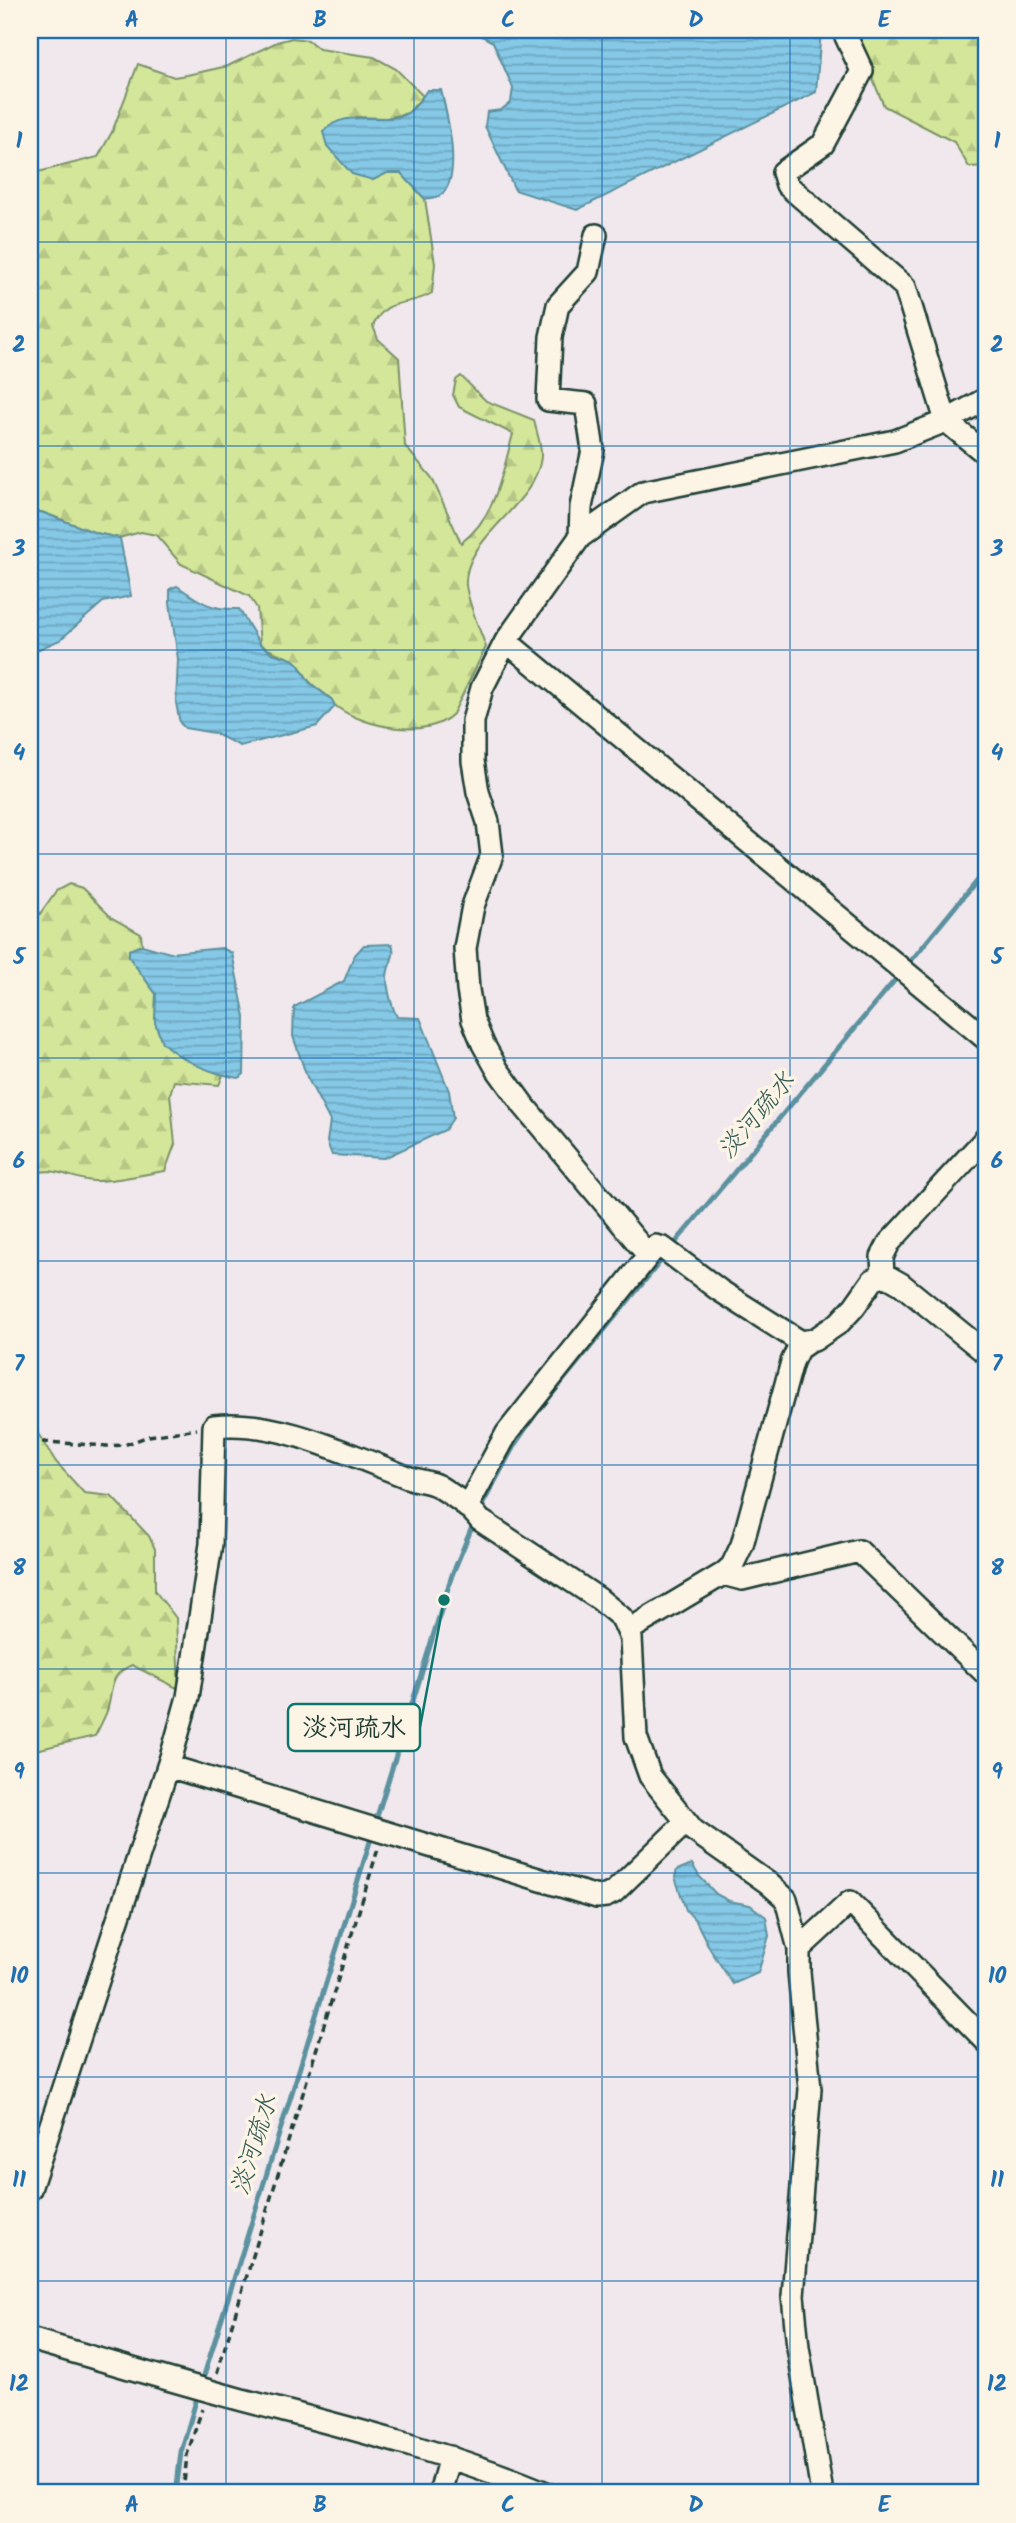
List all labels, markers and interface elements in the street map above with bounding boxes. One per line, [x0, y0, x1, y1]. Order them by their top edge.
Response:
text: A [125, 3, 139, 39]
text: B [313, 3, 327, 39]
text: C [501, 3, 515, 39]
text: D [688, 3, 704, 39]
text: E [878, 3, 892, 39]
text: 1 [16, 124, 23, 160]
text: 1 [994, 124, 1001, 160]
text: 2 [12, 328, 26, 364]
text: 2 [990, 328, 1004, 364]
text: 3 [12, 532, 26, 568]
text: 3 [990, 532, 1004, 568]
text: 4 [13, 736, 26, 772]
text: 4 [991, 736, 1004, 772]
text: 5 [12, 940, 27, 976]
text: 5 [990, 940, 1005, 976]
water label: 淡河疏水 [707, 1063, 807, 1169]
text: 6 [13, 1144, 25, 1180]
text: 6 [991, 1144, 1003, 1180]
text: 7 [14, 1347, 26, 1383]
text: 7 [992, 1347, 1004, 1383]
text: 8 [12, 1551, 26, 1587]
text: 8 [990, 1551, 1004, 1587]
callout: 淡河疏水 [288, 1704, 420, 1751]
text: 淡河疏水 [302, 1708, 406, 1750]
text: 9 [13, 1755, 25, 1791]
text: 9 [991, 1755, 1003, 1791]
text: 10 [10, 1959, 29, 1995]
text: 10 [988, 1959, 1007, 1995]
water label: 淡河疏水 [220, 2089, 290, 2201]
text: 11 [12, 2163, 26, 2199]
text: 11 [990, 2163, 1004, 2199]
text: 12 [9, 2367, 29, 2403]
text: 12 [987, 2367, 1007, 2403]
text: A [125, 2488, 139, 2523]
text: B [313, 2488, 327, 2523]
text: C [501, 2488, 515, 2523]
text: D [688, 2488, 704, 2523]
text: E [878, 2488, 892, 2523]

